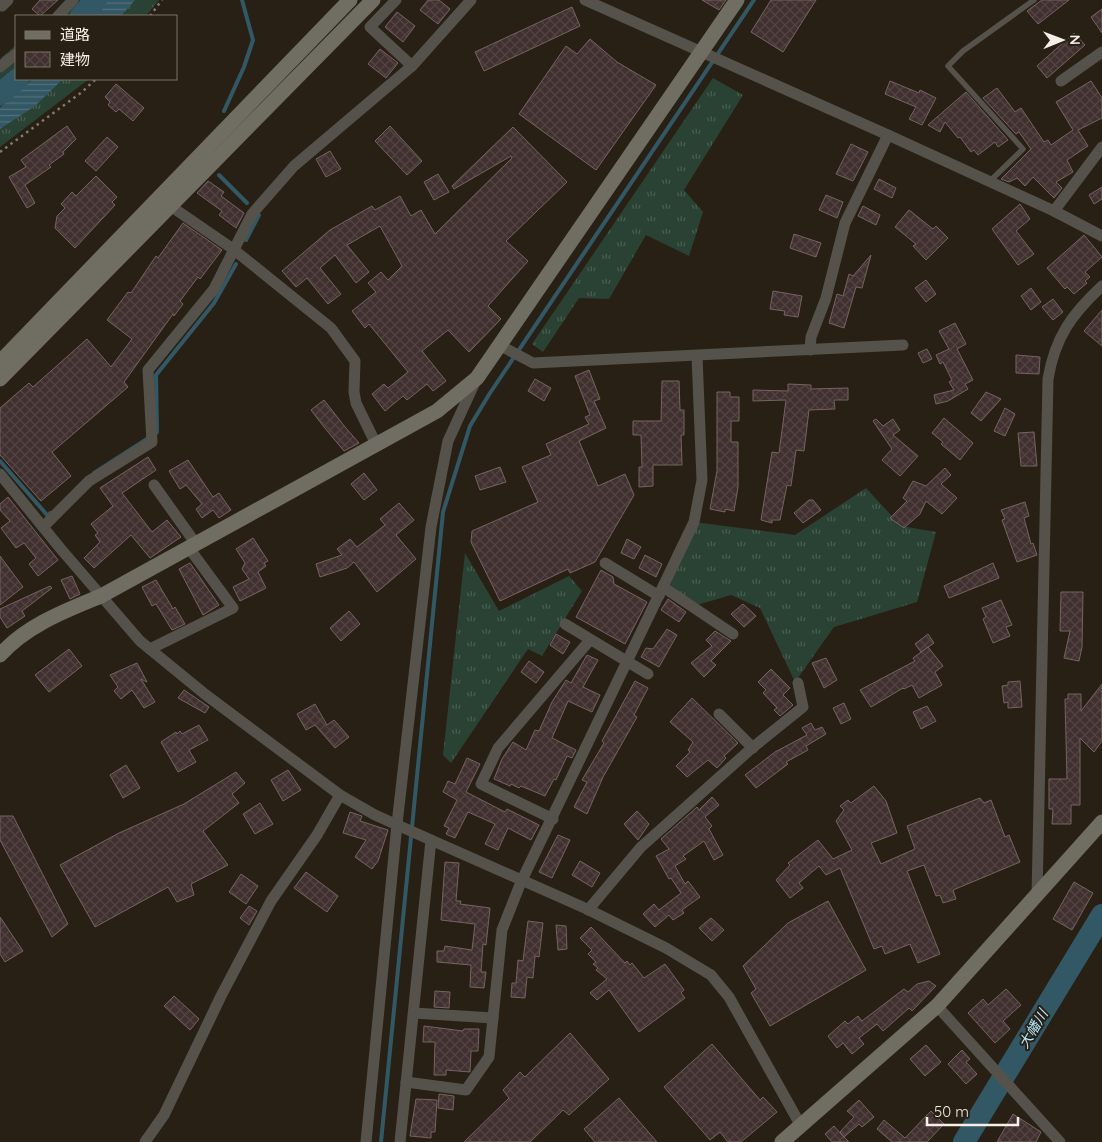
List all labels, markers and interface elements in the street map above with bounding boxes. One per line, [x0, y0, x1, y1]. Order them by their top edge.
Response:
legend [15, 15, 178, 80]
north arrow [1037, 15, 1087, 65]
text: 道路 [60, 25, 90, 44]
text: N [1066, 34, 1084, 45]
text: 建物 [60, 50, 90, 69]
water label: 大幡川 [1014, 1005, 1053, 1052]
scale bar [927, 1094, 1018, 1126]
text: 50 m [934, 1102, 969, 1121]

